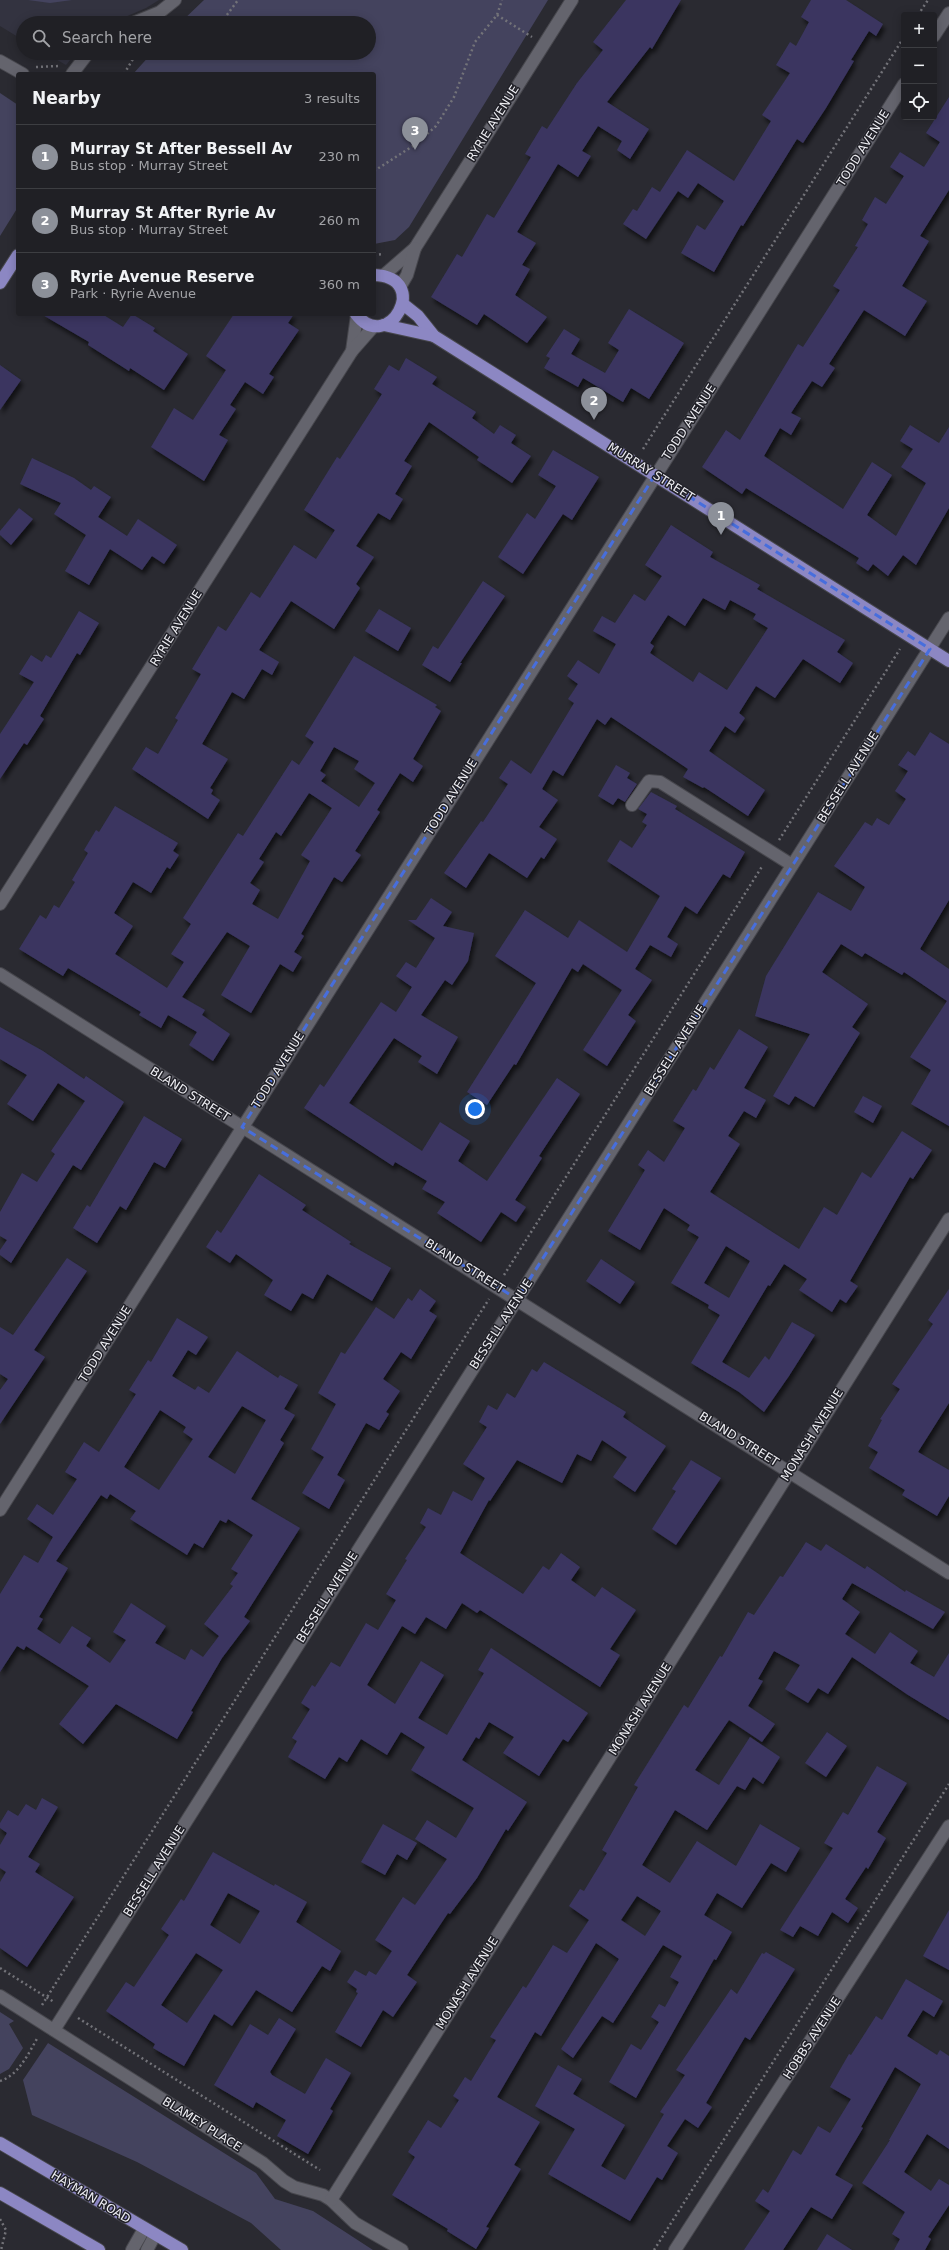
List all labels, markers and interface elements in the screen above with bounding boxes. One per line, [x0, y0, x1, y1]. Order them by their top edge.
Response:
map controls [901, 12, 937, 120]
button: + [901, 12, 937, 48]
search box [16, 16, 376, 60]
icon: search [30, 27, 52, 49]
text: Search here [62, 29, 152, 47]
button: − [901, 48, 937, 84]
street label: RYRIE AVENUE [464, 83, 522, 163]
button: locate [901, 84, 937, 120]
text: Nearby [32, 88, 101, 108]
text: 3 results [304, 91, 360, 106]
street label: TODD AVENUE [833, 107, 892, 190]
pin: 3 [402, 117, 428, 150]
text: Murray St After Bessell Av [70, 140, 292, 158]
text: 1 [40, 149, 50, 164]
text: 230 m [318, 149, 360, 164]
text: Bus stop · Murray Street [70, 158, 228, 173]
text: Murray St After Ryrie Av [70, 204, 276, 222]
text: 2 [40, 213, 50, 228]
text: 260 m [318, 213, 360, 228]
text: Bus stop · Murray Street [70, 222, 228, 237]
text: Ryrie Avenue Reserve [70, 268, 255, 286]
text: 3 [40, 277, 50, 292]
text: 360 m [318, 277, 360, 292]
text: Park · Ryrie Avenue [70, 286, 196, 301]
street label: TODD AVENUE [659, 381, 719, 463]
pin: 2 [581, 387, 607, 420]
street label: MURRAY STREET [605, 440, 697, 505]
pin: 1 [708, 502, 734, 535]
street label: RYRIE AVENUE [147, 588, 205, 668]
street label: BESSELL AVENUE [814, 729, 882, 825]
street label: TODD AVENUE [421, 756, 480, 839]
street label: BESSELL AVENUE [641, 1002, 709, 1098]
street label: TODD AVENUE [248, 1029, 307, 1112]
street label: BLAND STREET [148, 1064, 233, 1124]
your location [465, 1099, 485, 1119]
street label: BLAND STREET [423, 1236, 508, 1296]
street label: BESSELL AVENUE [467, 1276, 535, 1372]
street label: TODD AVENUE [75, 1303, 134, 1386]
street label: MONASH AVENUE [778, 1386, 846, 1484]
street label: BLAND STREET [697, 1409, 782, 1469]
street label: BESSELL AVENUE [293, 1549, 361, 1645]
street label: MONASH AVENUE [606, 1660, 674, 1758]
street label: BESSELL AVENUE [120, 1823, 188, 1919]
street label: MONASH AVENUE [433, 1934, 501, 2032]
street label: HOBBS AVENUE [780, 1994, 844, 2082]
street label: BLAMEY PLACE [160, 2094, 244, 2154]
street label: HAYMAN ROAD [49, 2168, 133, 2226]

